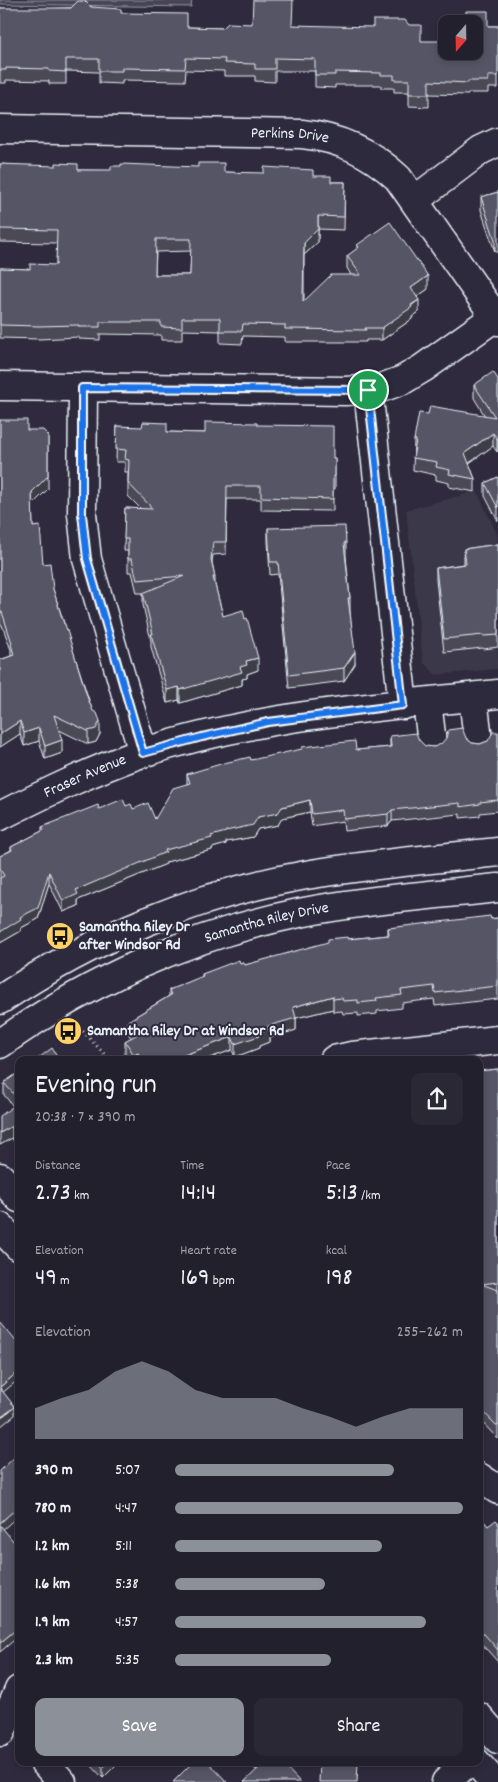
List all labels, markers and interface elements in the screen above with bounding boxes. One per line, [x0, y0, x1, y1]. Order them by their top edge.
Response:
north arrow [438, 15, 482, 60]
map controls [438, 15, 483, 60]
street label: Perkins Drive [251, 122, 331, 150]
pin [347, 369, 389, 411]
icon: arrive [354, 376, 382, 404]
street label: Fraser Avenue [40, 748, 130, 804]
street label: Samantha Riley Drive [201, 896, 330, 950]
place label: Samantha Riley Dr after Windsor Rd [79, 916, 191, 957]
bus stop icon: Samantha Riley Dr after Windsor Rd [45, 921, 75, 951]
bus stop icon: Samantha Riley Dr at Windsor Rd [53, 1016, 83, 1046]
place label: Samantha Riley Dr at Windsor Rd [87, 1020, 284, 1043]
text: Evening run [35, 1067, 157, 1107]
button: share [411, 1073, 463, 1125]
text: 20:38 · 7 × 390 m [35, 1106, 135, 1129]
text: Distance [35, 1156, 81, 1176]
text: Time [180, 1156, 204, 1176]
text: Pace [326, 1156, 350, 1176]
text: 2.73 [35, 1176, 71, 1212]
text: 14:14 [180, 1176, 216, 1212]
text: 5:13 [326, 1176, 358, 1212]
text: km [71, 1186, 89, 1206]
text: /km [358, 1186, 381, 1206]
text: Elevation [35, 1241, 84, 1261]
text: Heart rate [180, 1241, 237, 1261]
text: kcal [326, 1241, 347, 1261]
text: 49 [35, 1261, 57, 1297]
text: 169 [180, 1261, 210, 1297]
text: 198 [326, 1261, 353, 1297]
text: m [57, 1271, 70, 1291]
text: bpm [210, 1271, 235, 1291]
text: Elevation [35, 1321, 91, 1344]
text: 255–262 m [397, 1321, 463, 1344]
text: 390 m [35, 1459, 73, 1482]
text: 5:07 [115, 1459, 140, 1482]
text: 780 m [35, 1497, 71, 1520]
text: 4:47 [115, 1497, 137, 1520]
text: 1.2 km [35, 1535, 69, 1558]
text: 5:11 [115, 1535, 132, 1558]
text: 1.6 km [35, 1573, 70, 1596]
text: 5:38 [115, 1573, 139, 1596]
text: 1.9 km [35, 1611, 70, 1634]
text: 4:57 [115, 1611, 138, 1634]
text: 2.3 km [35, 1649, 73, 1672]
text: 5:35 [115, 1649, 140, 1672]
button: Save [35, 1698, 244, 1756]
button: Share [254, 1698, 463, 1756]

